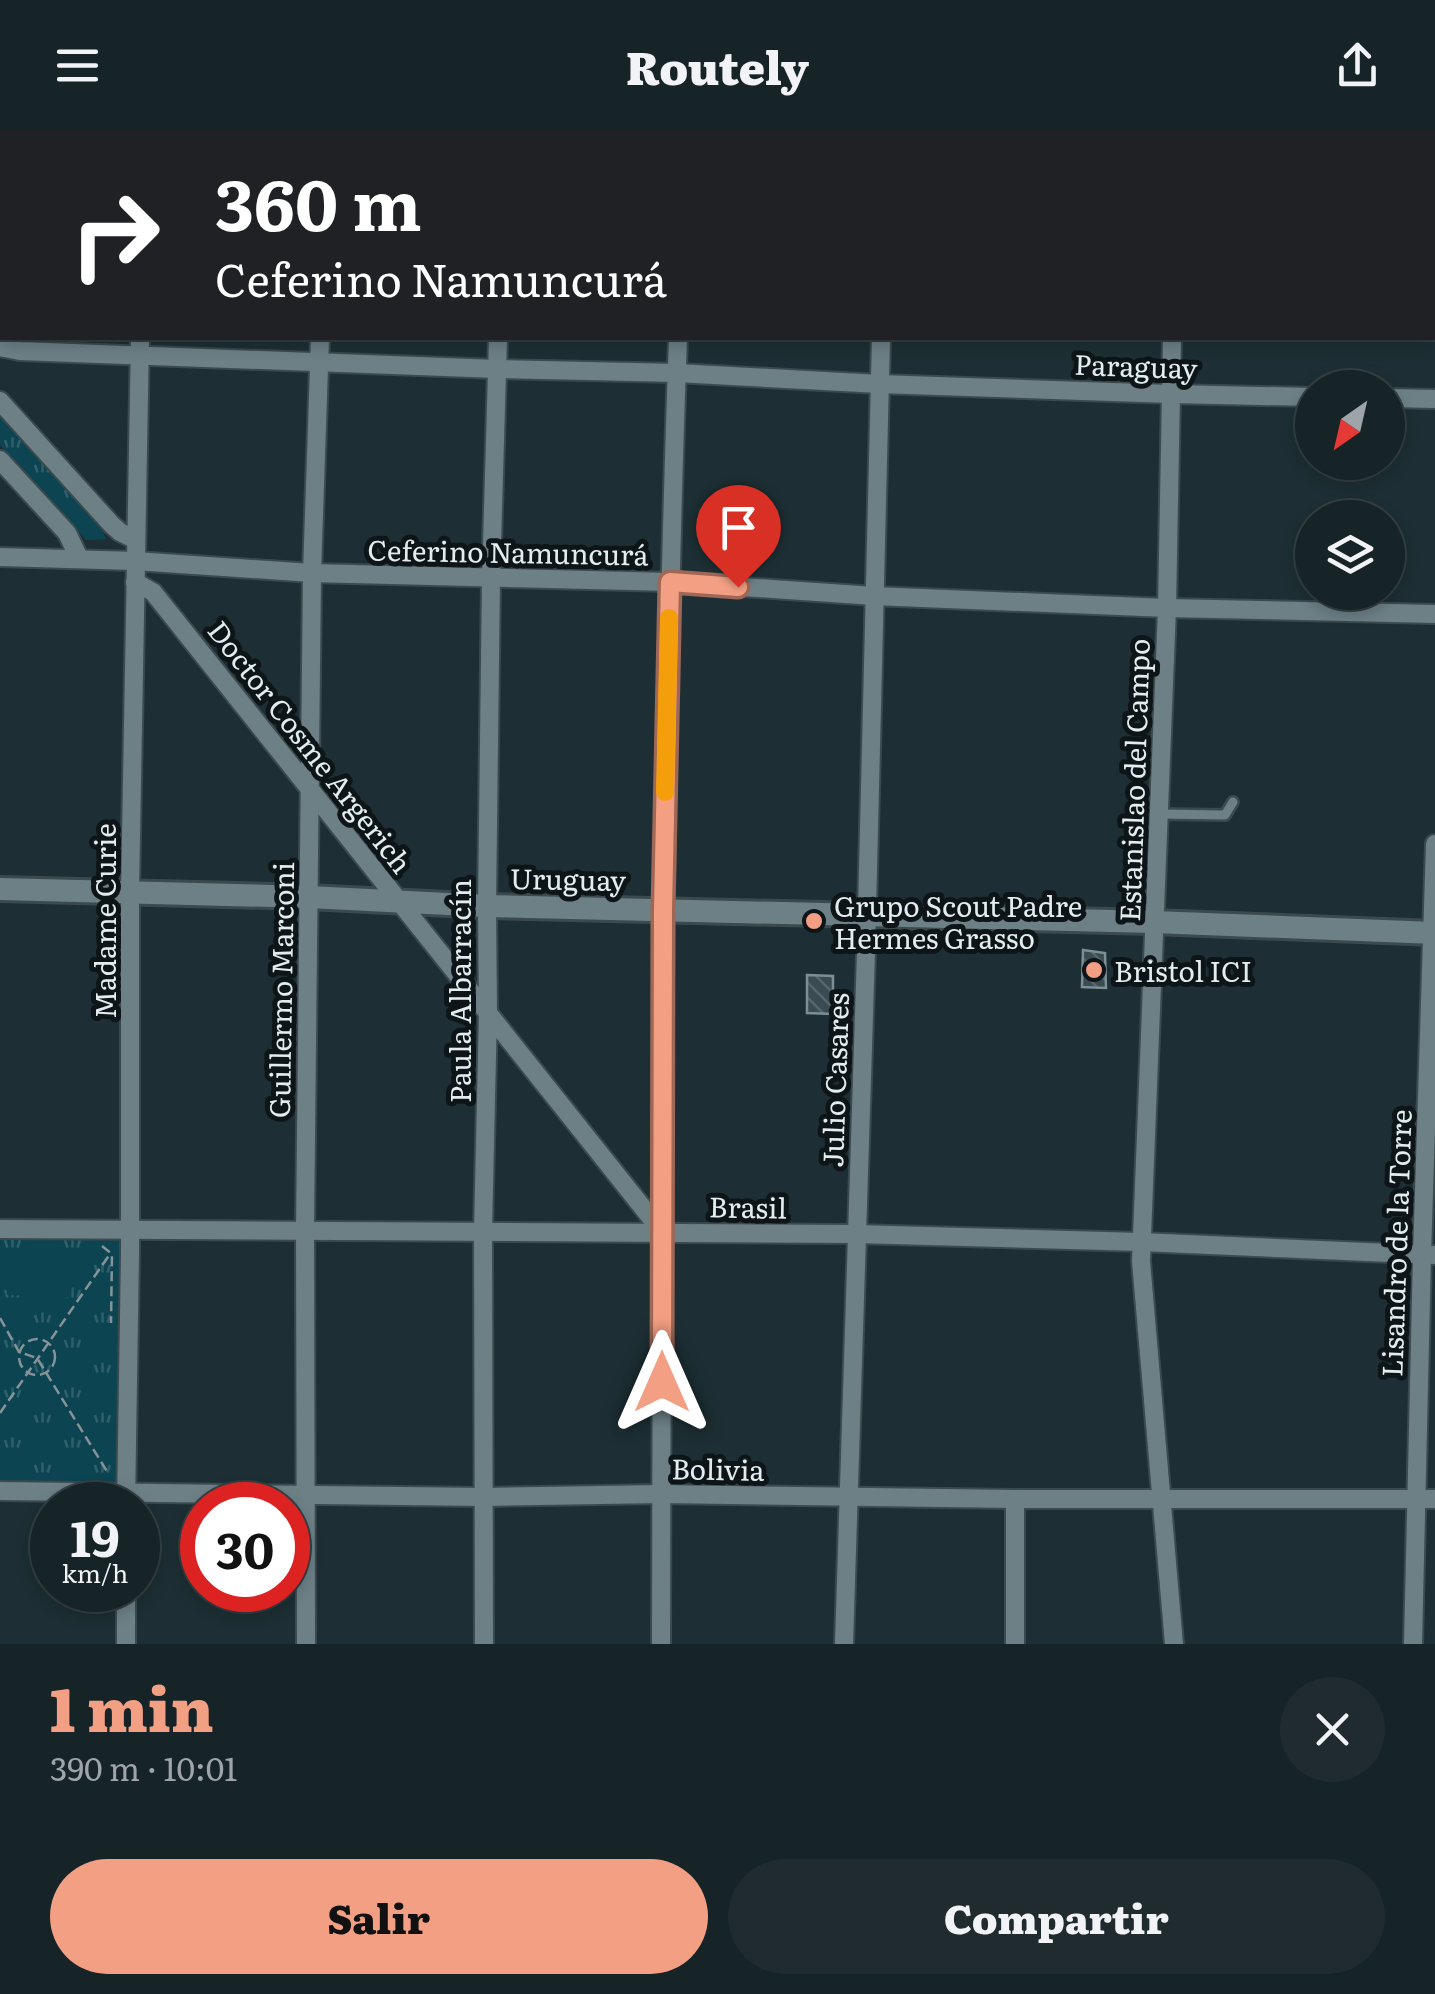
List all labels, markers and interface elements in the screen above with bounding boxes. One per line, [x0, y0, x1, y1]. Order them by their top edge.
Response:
text: Routely [626, 32, 809, 99]
icon: menu [50, 38, 105, 93]
icon: share [1330, 38, 1385, 93]
text: 360 m [215, 149, 422, 253]
icon: right [50, 170, 180, 300]
text: Ceferino Namuncurá [215, 244, 667, 311]
street label: Paraguay [1074, 342, 1199, 388]
north arrow [1295, 370, 1405, 480]
map controls [1295, 370, 1405, 610]
pin [696, 485, 781, 588]
icon: arrive [711, 500, 766, 555]
button: layers [1295, 500, 1405, 610]
street label: Ceferino Namuncurá [367, 528, 649, 574]
street label: Doctor Cosme Argerich [199, 611, 423, 881]
street label: Estanislao del Campo [1107, 638, 1159, 922]
street label: Madame Curie [83, 823, 125, 1019]
street label: Uruguay [510, 856, 627, 900]
street label: Guillermo Marconi [257, 862, 303, 1118]
street label: Paula Albarracín [438, 879, 480, 1103]
place label: Grupo Scout Padre Hermes Grasso [834, 884, 1082, 958]
marker: Grupo Scout Padre Hermes Grasso [803, 910, 825, 932]
place label: Bristol ICI [1114, 949, 1252, 991]
marker: Bristol ICI [1083, 959, 1105, 981]
street label: Julio Casares [810, 992, 858, 1168]
street label: Lisandro de la Torre [1369, 1109, 1421, 1377]
street label: Brasil [709, 1184, 787, 1228]
position arrow [610, 1330, 714, 1434]
street label: Bolivia [671, 1446, 765, 1490]
speed limit sign: 30 [180, 1482, 310, 1612]
text: 19 [70, 1498, 120, 1572]
text: km/h [62, 1554, 128, 1591]
text: 1 min [50, 1661, 214, 1750]
button: close [1280, 1677, 1385, 1782]
text: 390 m · 10:01 [50, 1743, 237, 1791]
button: Salir [50, 1859, 708, 1974]
button: Compartir [728, 1859, 1385, 1974]

